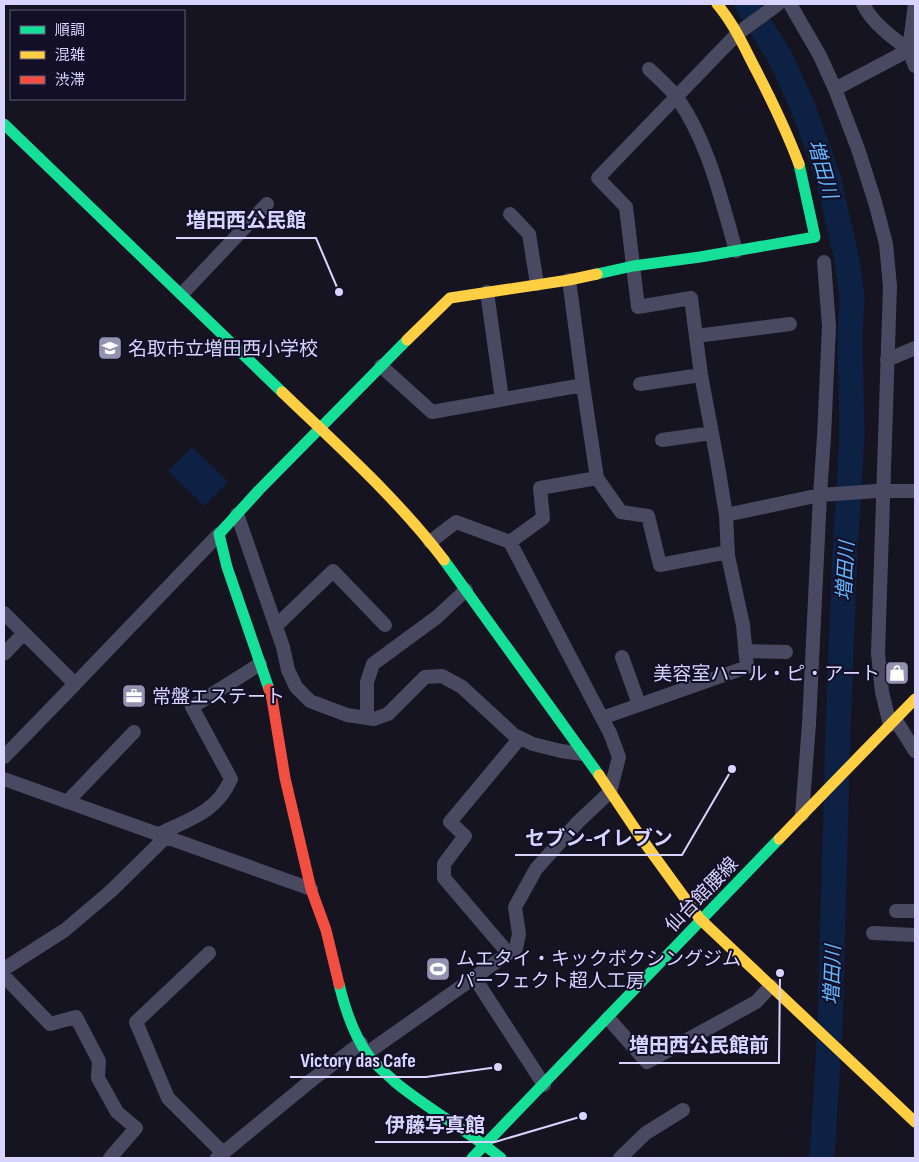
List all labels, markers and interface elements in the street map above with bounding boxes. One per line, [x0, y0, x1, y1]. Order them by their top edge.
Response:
legend [10, 10, 185, 100]
text: 順調 [55, 21, 85, 40]
text: 混雑 [55, 46, 85, 65]
text: 渋滞 [55, 71, 85, 90]
water label: 増田川 [802, 137, 842, 203]
callout: 増田西公民館 [176, 203, 316, 238]
text: 増田西公民館 [186, 209, 306, 233]
school or university icon: 名取市立増田西小学校 [97, 335, 123, 361]
place label: 名取市立増田西小学校 [128, 338, 318, 361]
water label: 増田川 [832, 538, 860, 602]
shop icon: 美容室ハール・ピ・アート [884, 660, 910, 686]
place label: 美容室ハール・ピ・アート [653, 663, 880, 686]
office icon: 常盤エステート [121, 683, 147, 709]
place label: 常盤エステート [152, 686, 285, 709]
callout: セブン-イレブン [515, 820, 682, 855]
text: セブン-イレブン [525, 827, 673, 851]
street label: 仙台館腰線 [661, 853, 743, 937]
water label: 増田川 [820, 943, 846, 1005]
place label: ムエタイ・キックボクシングジム パーフェクト超人工房 [456, 948, 741, 993]
sports icon: ムエタイ・キックボクシングジム パーフェクト超人工房 [425, 956, 451, 982]
callout: 増田西公民館前 [619, 1028, 779, 1063]
text: 増田西公民館前 [629, 1034, 769, 1058]
callout: Victory das Cafe [290, 1042, 426, 1077]
text: Victory das Cafe [300, 1049, 416, 1073]
callout: 伊藤写真館 [375, 1107, 495, 1142]
text: 伊藤写真館 [385, 1114, 485, 1138]

